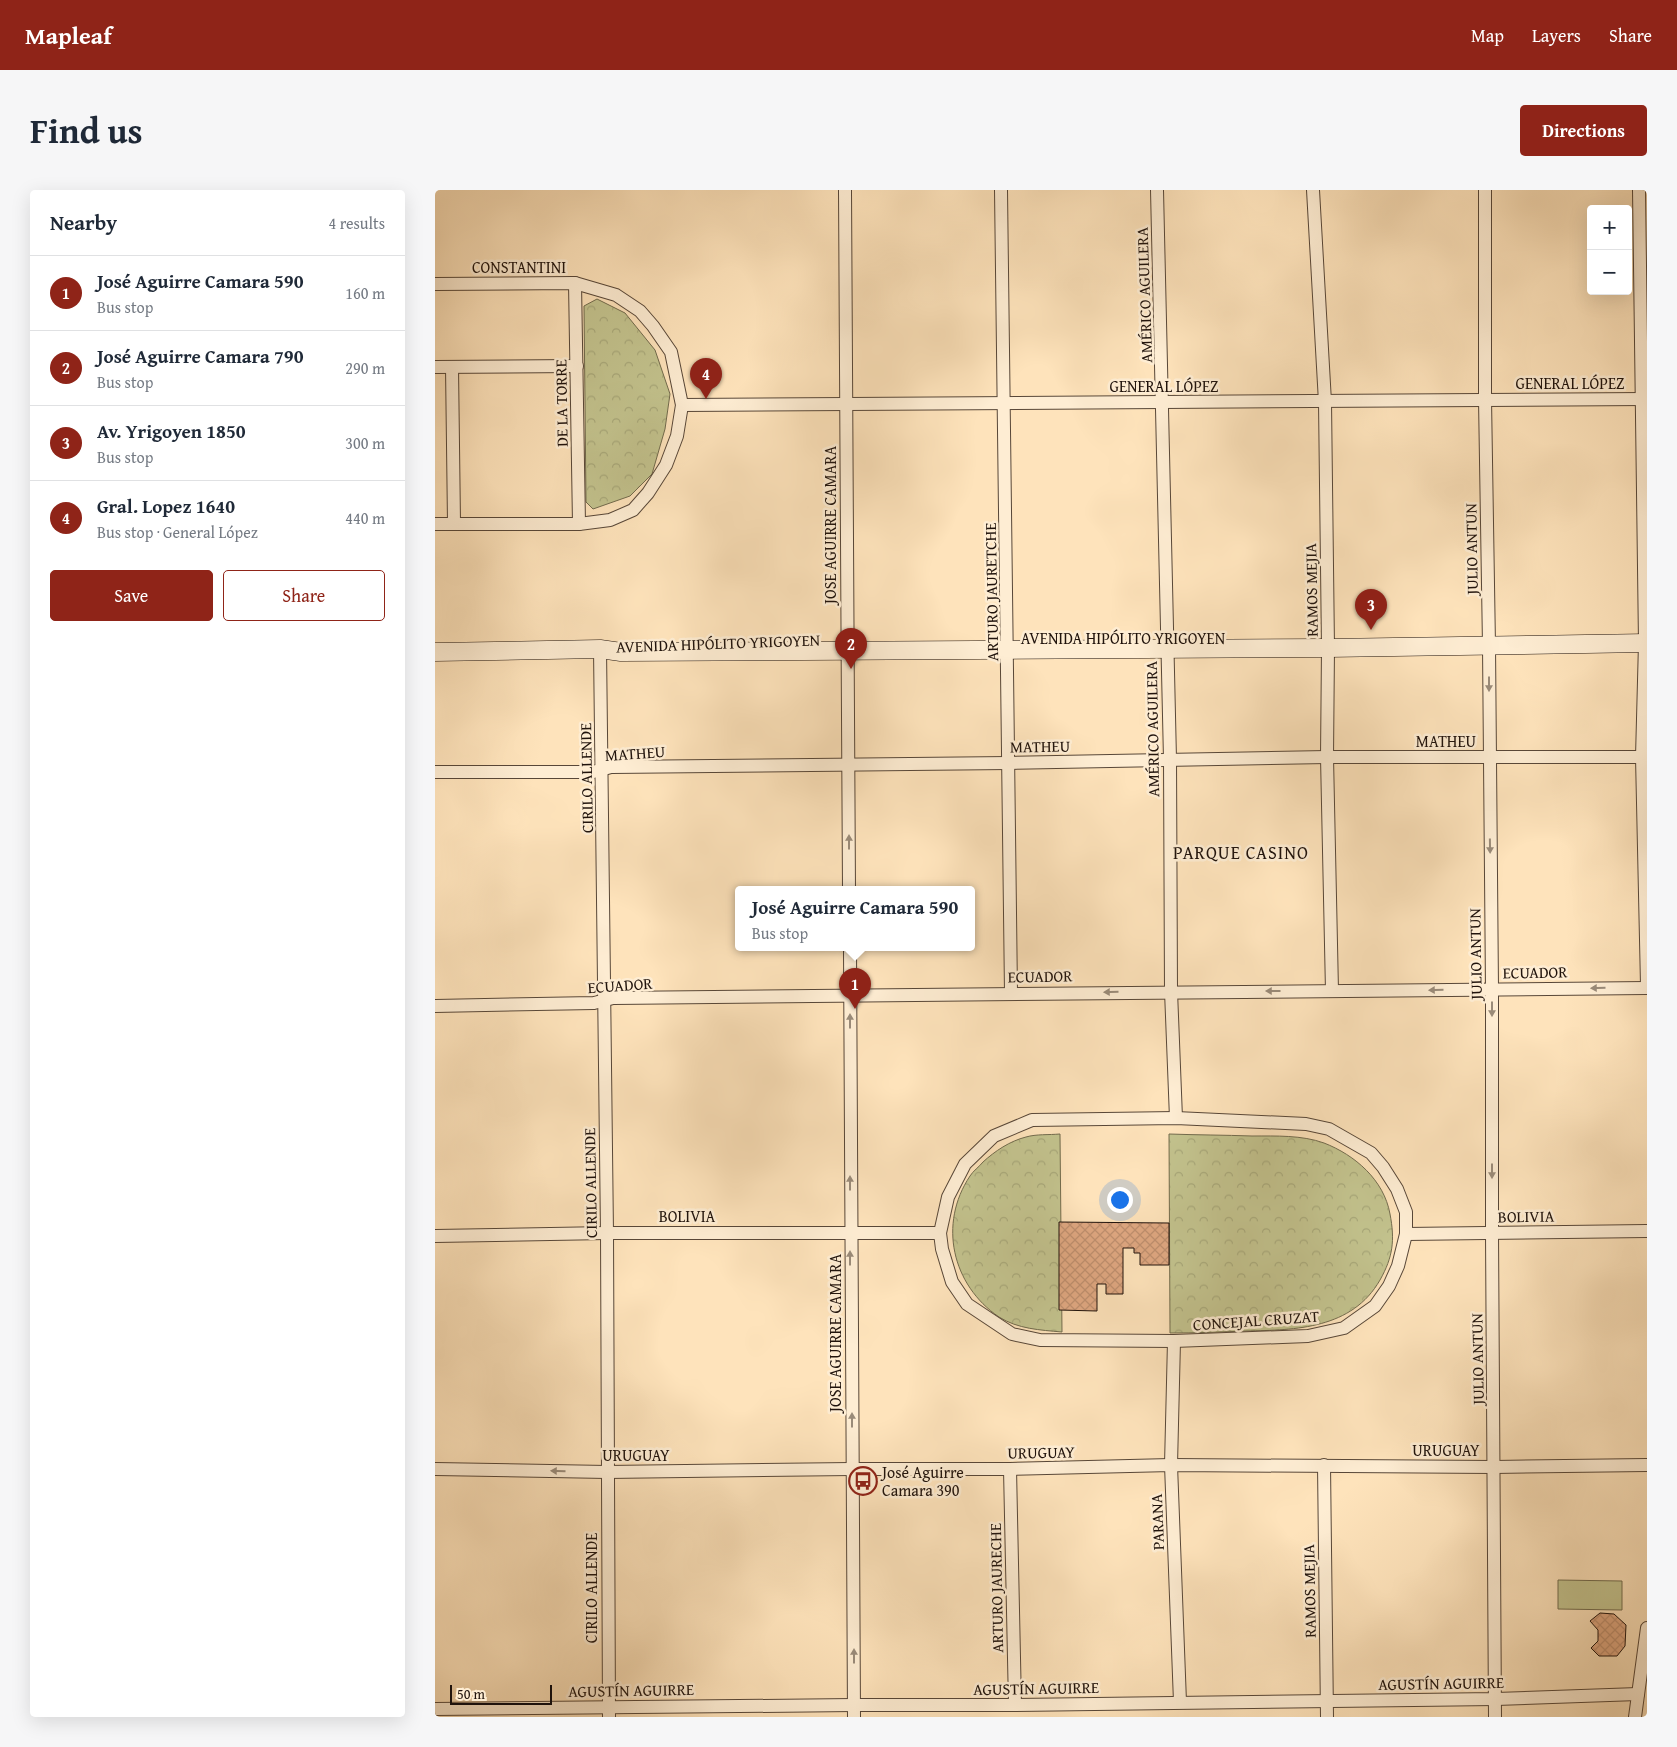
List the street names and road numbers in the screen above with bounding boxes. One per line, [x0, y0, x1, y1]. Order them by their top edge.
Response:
street label: AMÉRICO AGUILERA [1130, 226, 1158, 363]
street label: CONSTANTINI [472, 255, 566, 279]
street label: DE LA TORRE [548, 359, 574, 447]
street label: GENERAL LÓPEZ [1515, 371, 1625, 395]
street label: GENERAL LÓPEZ [1109, 374, 1219, 398]
street label: JOSE AGUIRRE CAMARA [818, 446, 842, 606]
street label: JULIO ANTUN [1458, 502, 1484, 597]
street label: ARTURO JAURETCHE [978, 522, 1004, 662]
street label: RAMOS MEJIA [1298, 543, 1324, 637]
street label: AVENIDA HIPÓLITO YRIGOYEN [1021, 626, 1226, 650]
street label: AVENIDA HIPÓLITO YRIGOYEN [616, 627, 821, 659]
street label: AMÉRICO AGUILERA [1139, 660, 1165, 797]
street label: CIRILO ALLENDE [573, 723, 599, 833]
street label: MATHEU [1416, 729, 1477, 753]
street label: MATHEU [1010, 733, 1071, 759]
street label: MATHEU [604, 739, 666, 767]
street label: JULIO ANTUN [1462, 907, 1488, 1002]
street label: ECUADOR [1502, 959, 1568, 985]
street label: ECUADOR [1007, 963, 1073, 989]
street label: ECUADOR [587, 971, 654, 999]
street label: CIRILO ALLENDE [577, 1128, 603, 1238]
street label: BOLIVIA [659, 1204, 716, 1228]
street label: BOLIVIA [1497, 1204, 1555, 1228]
street label: JOSE AGUIRRE CAMARA [823, 1254, 847, 1414]
street label: CONCEJAL CRUZAT [1192, 1304, 1320, 1336]
street label: JULIO ANTUN [1464, 1312, 1490, 1407]
street label: URUGUAY [1412, 1438, 1480, 1462]
street label: URUGUAY [1007, 1439, 1075, 1465]
street label: URUGUAY [602, 1443, 670, 1467]
street label: PARANA [1144, 1493, 1170, 1551]
street label: ARTURO JAURECHE [983, 1523, 1009, 1653]
street label: CIRILO ALLENDE [579, 1533, 603, 1643]
street label: RAMOS MEJIA [1296, 1544, 1322, 1638]
street label: AGUSTÍN AGUIRRE [1378, 1670, 1504, 1696]
street label: AGUSTÍN AGUIRRE [973, 1675, 1099, 1701]
street label: AGUSTÍN AGUIRRE [568, 1677, 694, 1703]

